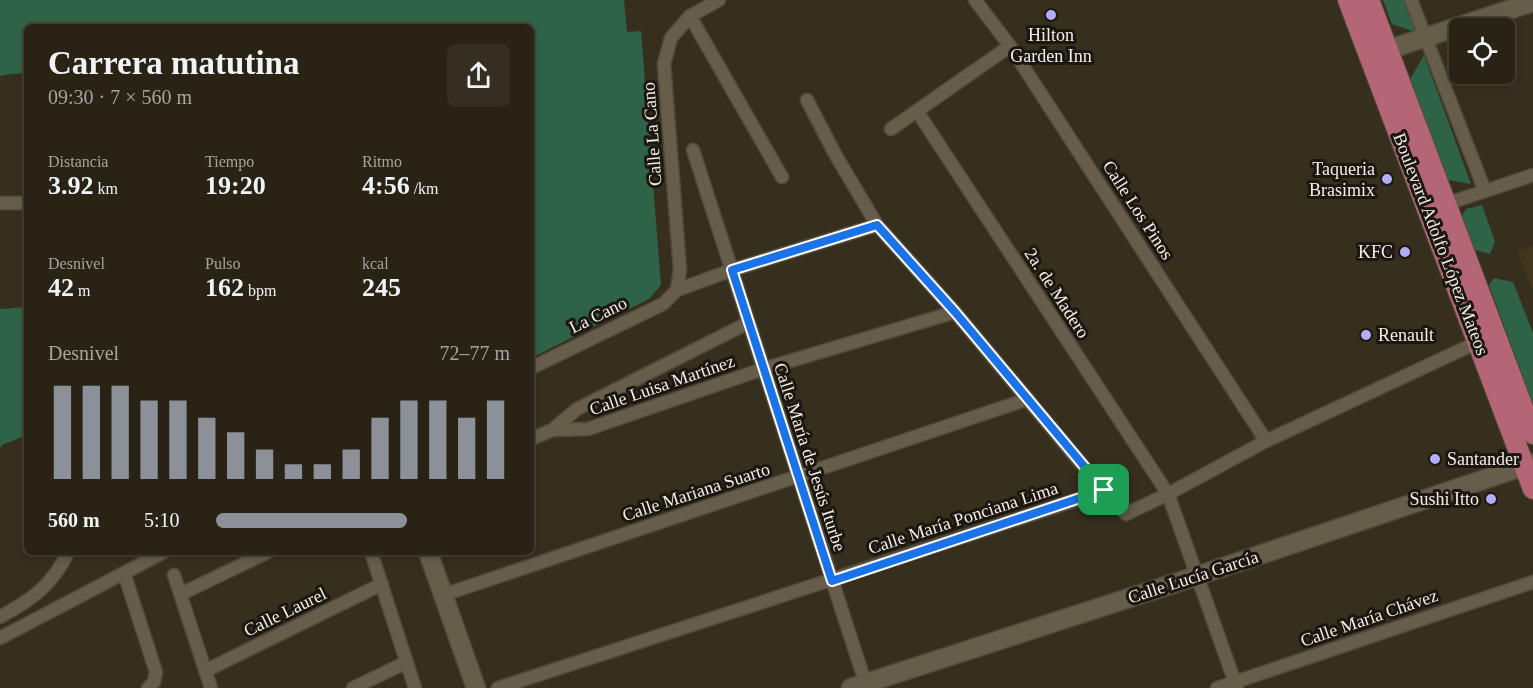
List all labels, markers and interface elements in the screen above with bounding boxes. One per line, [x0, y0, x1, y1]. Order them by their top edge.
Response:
marker: Hilton Garden Inn [1044, 8, 1058, 22]
map controls [1449, 18, 1515, 84]
button: locate [1449, 18, 1515, 84]
place label: Hilton Garden Inn [1010, 25, 1092, 66]
button: share [447, 44, 510, 107]
text: Carrera matutina [48, 45, 299, 81]
street label: Calle La Cano [638, 81, 666, 187]
text: 09:30 · 7 × 560 m [48, 86, 192, 108]
street label: Boulevard Adolfo López Mateos [1389, 130, 1493, 358]
text: Distancia [48, 153, 108, 170]
text: Tiempo [205, 153, 254, 170]
text: Ritmo [362, 153, 402, 170]
street label: Calle Los Pinos [1099, 157, 1177, 263]
place label: Taqueria Brasimix [1309, 159, 1375, 200]
text: 3.92 [48, 171, 94, 200]
text: 19:20 [205, 171, 266, 200]
text: 4:56 [362, 171, 410, 200]
marker: Taqueria Brasimix [1380, 172, 1394, 186]
text: km [94, 180, 118, 197]
text: /km [410, 180, 439, 197]
place label: KFC [1358, 242, 1393, 262]
street label: 2a. de Madero [1020, 244, 1094, 342]
marker: KFC [1398, 245, 1412, 259]
text: Desnivel [48, 255, 105, 272]
text: Pulso [205, 255, 241, 272]
text: kcal [362, 255, 389, 272]
text: 42 [48, 273, 74, 302]
text: 162 [205, 273, 244, 302]
text: 245 [362, 273, 401, 302]
text: m [74, 282, 90, 299]
text: bpm [244, 282, 276, 299]
street label: La Cano [566, 293, 630, 337]
place label: Renault [1378, 325, 1434, 345]
marker: Renault [1359, 328, 1373, 342]
text: Desnivel [48, 342, 119, 364]
text: 72–77 m [439, 342, 510, 364]
street label: Calle Luisa Martínez [587, 351, 737, 419]
street label: Calle María de Jesús Iturbe [770, 360, 850, 554]
place label: Santander [1447, 449, 1519, 469]
marker: Santander [1428, 452, 1442, 466]
street label: Calle Mariana Suarto [620, 459, 772, 525]
pin [1078, 464, 1129, 515]
icon: arrive [1087, 473, 1120, 506]
street label: Calle María Ponciana Lima [866, 478, 1060, 558]
place label: Sushi Itto [1409, 489, 1479, 509]
marker: Sushi Itto [1484, 492, 1498, 506]
text: 560 m [48, 509, 100, 531]
text: 5:10 [144, 509, 180, 531]
street label: Calle Lucía García [1125, 546, 1261, 608]
street label: Calle Laurel [240, 583, 330, 641]
street label: Calle María Chávez [1298, 585, 1440, 651]

